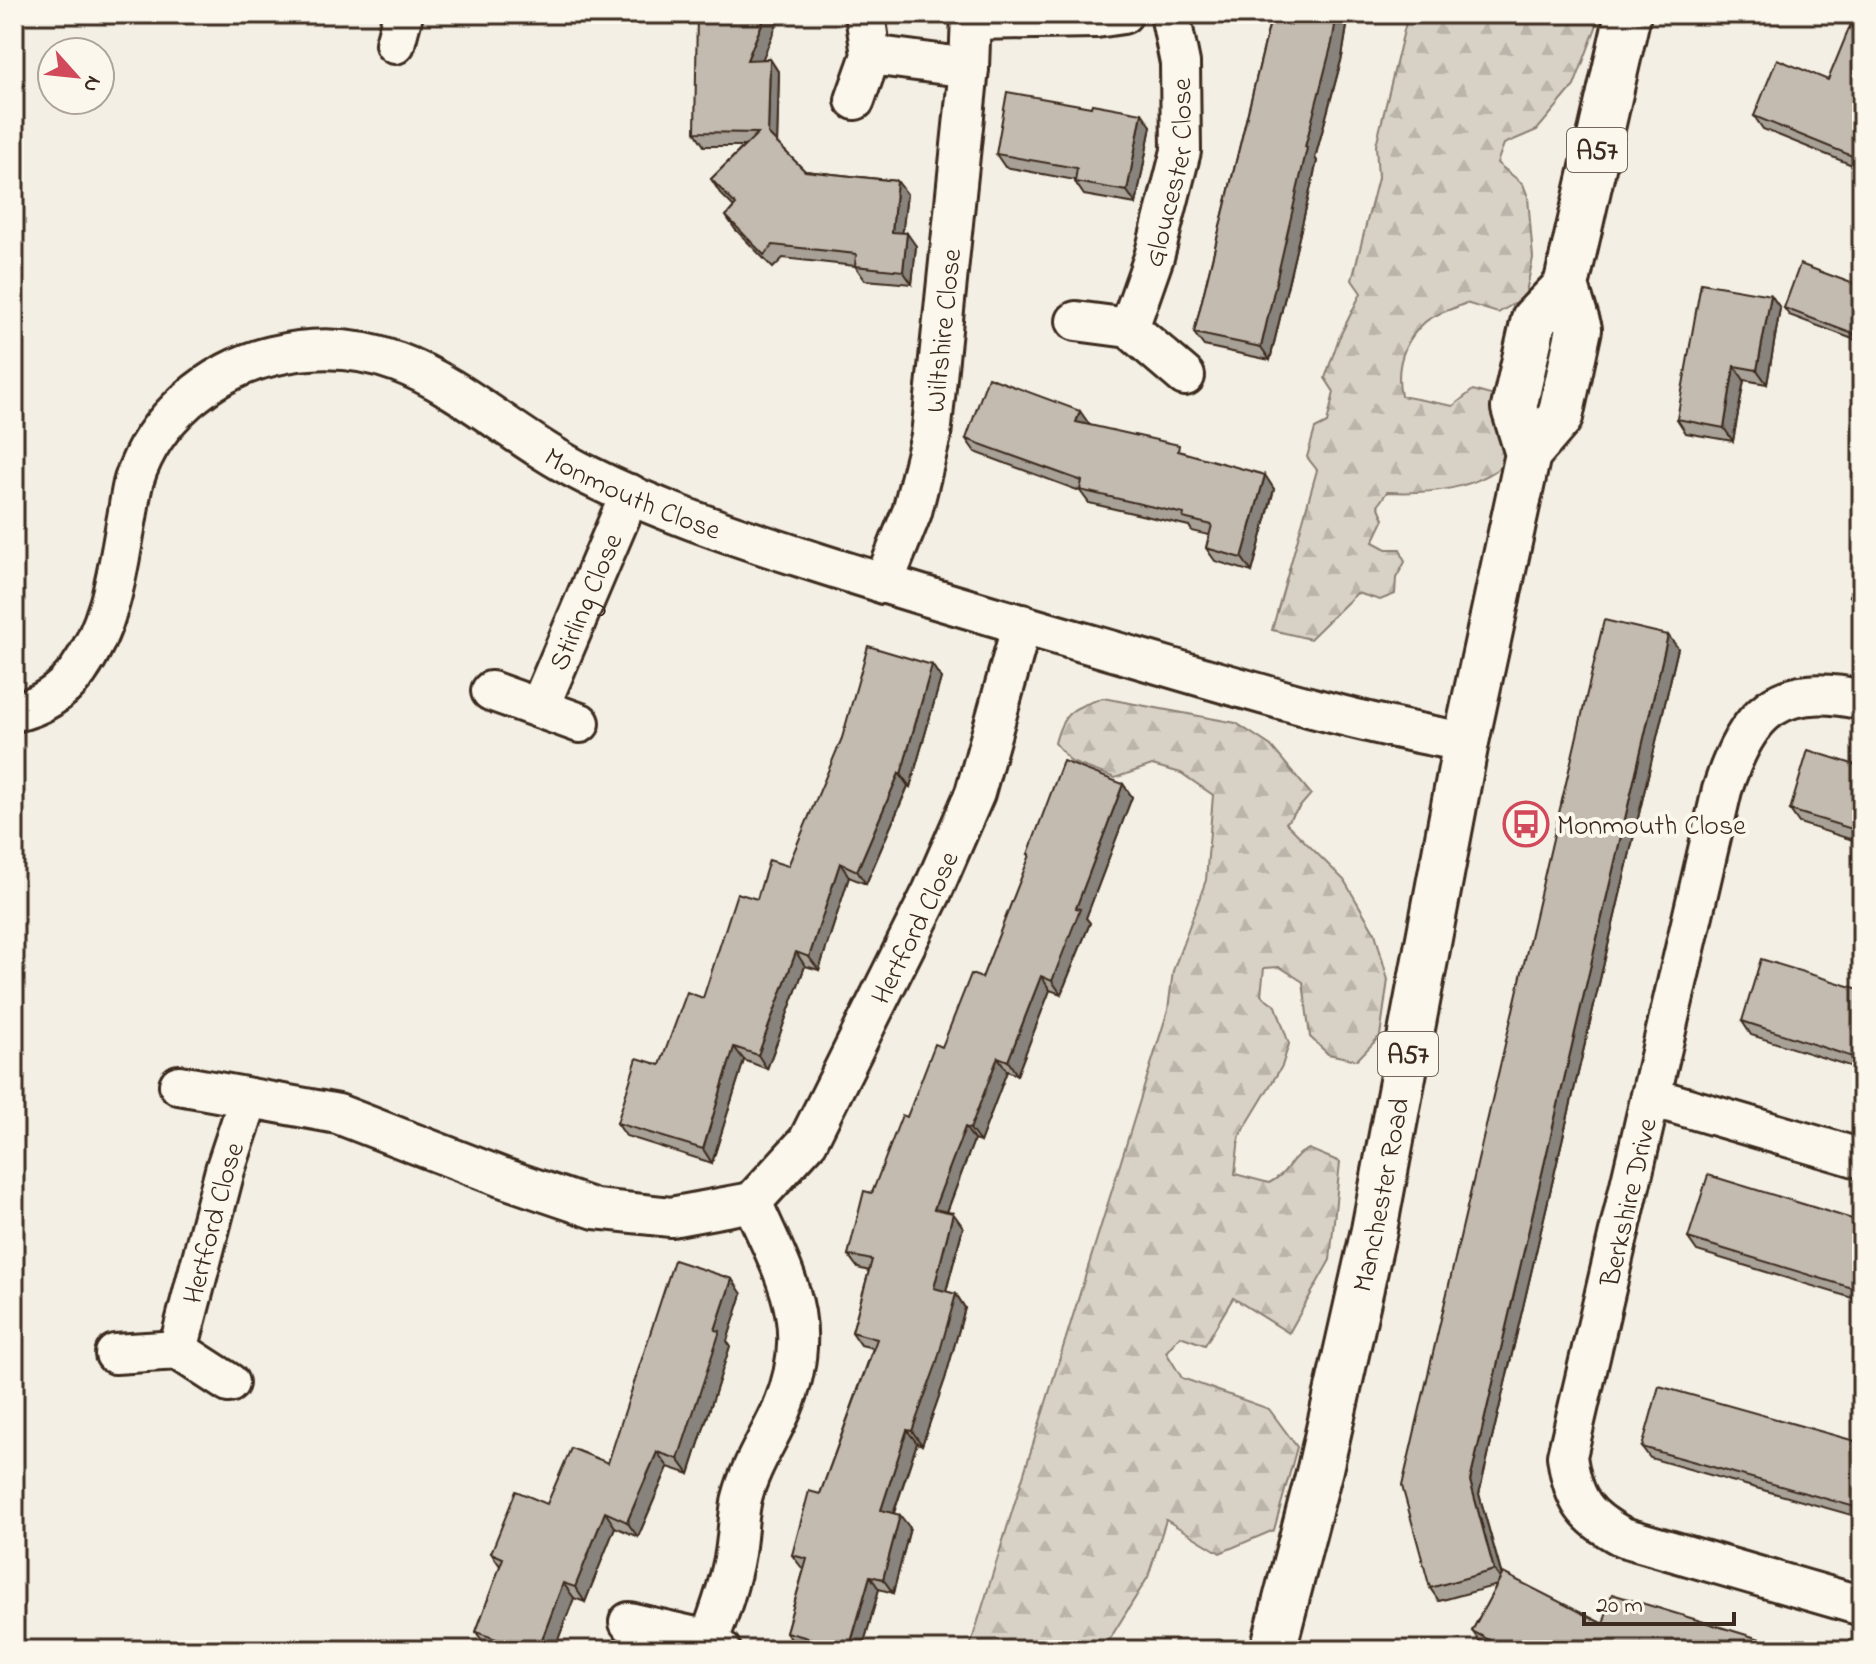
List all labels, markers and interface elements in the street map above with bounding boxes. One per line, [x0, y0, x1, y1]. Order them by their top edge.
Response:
north arrow [36, 36, 116, 116]
text: N [74, 70, 109, 98]
street label: Gloucester Close [1135, 77, 1205, 273]
road number: A57 [1567, 128, 1627, 172]
street label: Wiltshire Close [917, 246, 974, 415]
street label: Monmouth Close [535, 438, 726, 553]
street label: Stirling Close [540, 527, 635, 678]
bus stop icon: Monmouth Close [1502, 800, 1550, 848]
place label: Monmouth Close [1557, 807, 1746, 848]
street label: Hertford Close [862, 845, 971, 1012]
road number: A57 [1378, 1032, 1438, 1076]
street label: Manchester Road [1344, 1094, 1423, 1296]
street label: Berkshire Drive [1591, 1114, 1670, 1292]
street label: Hertford Close [174, 1137, 257, 1309]
scale bar [1584, 1576, 1734, 1626]
text: 20 m [1596, 1589, 1643, 1624]

